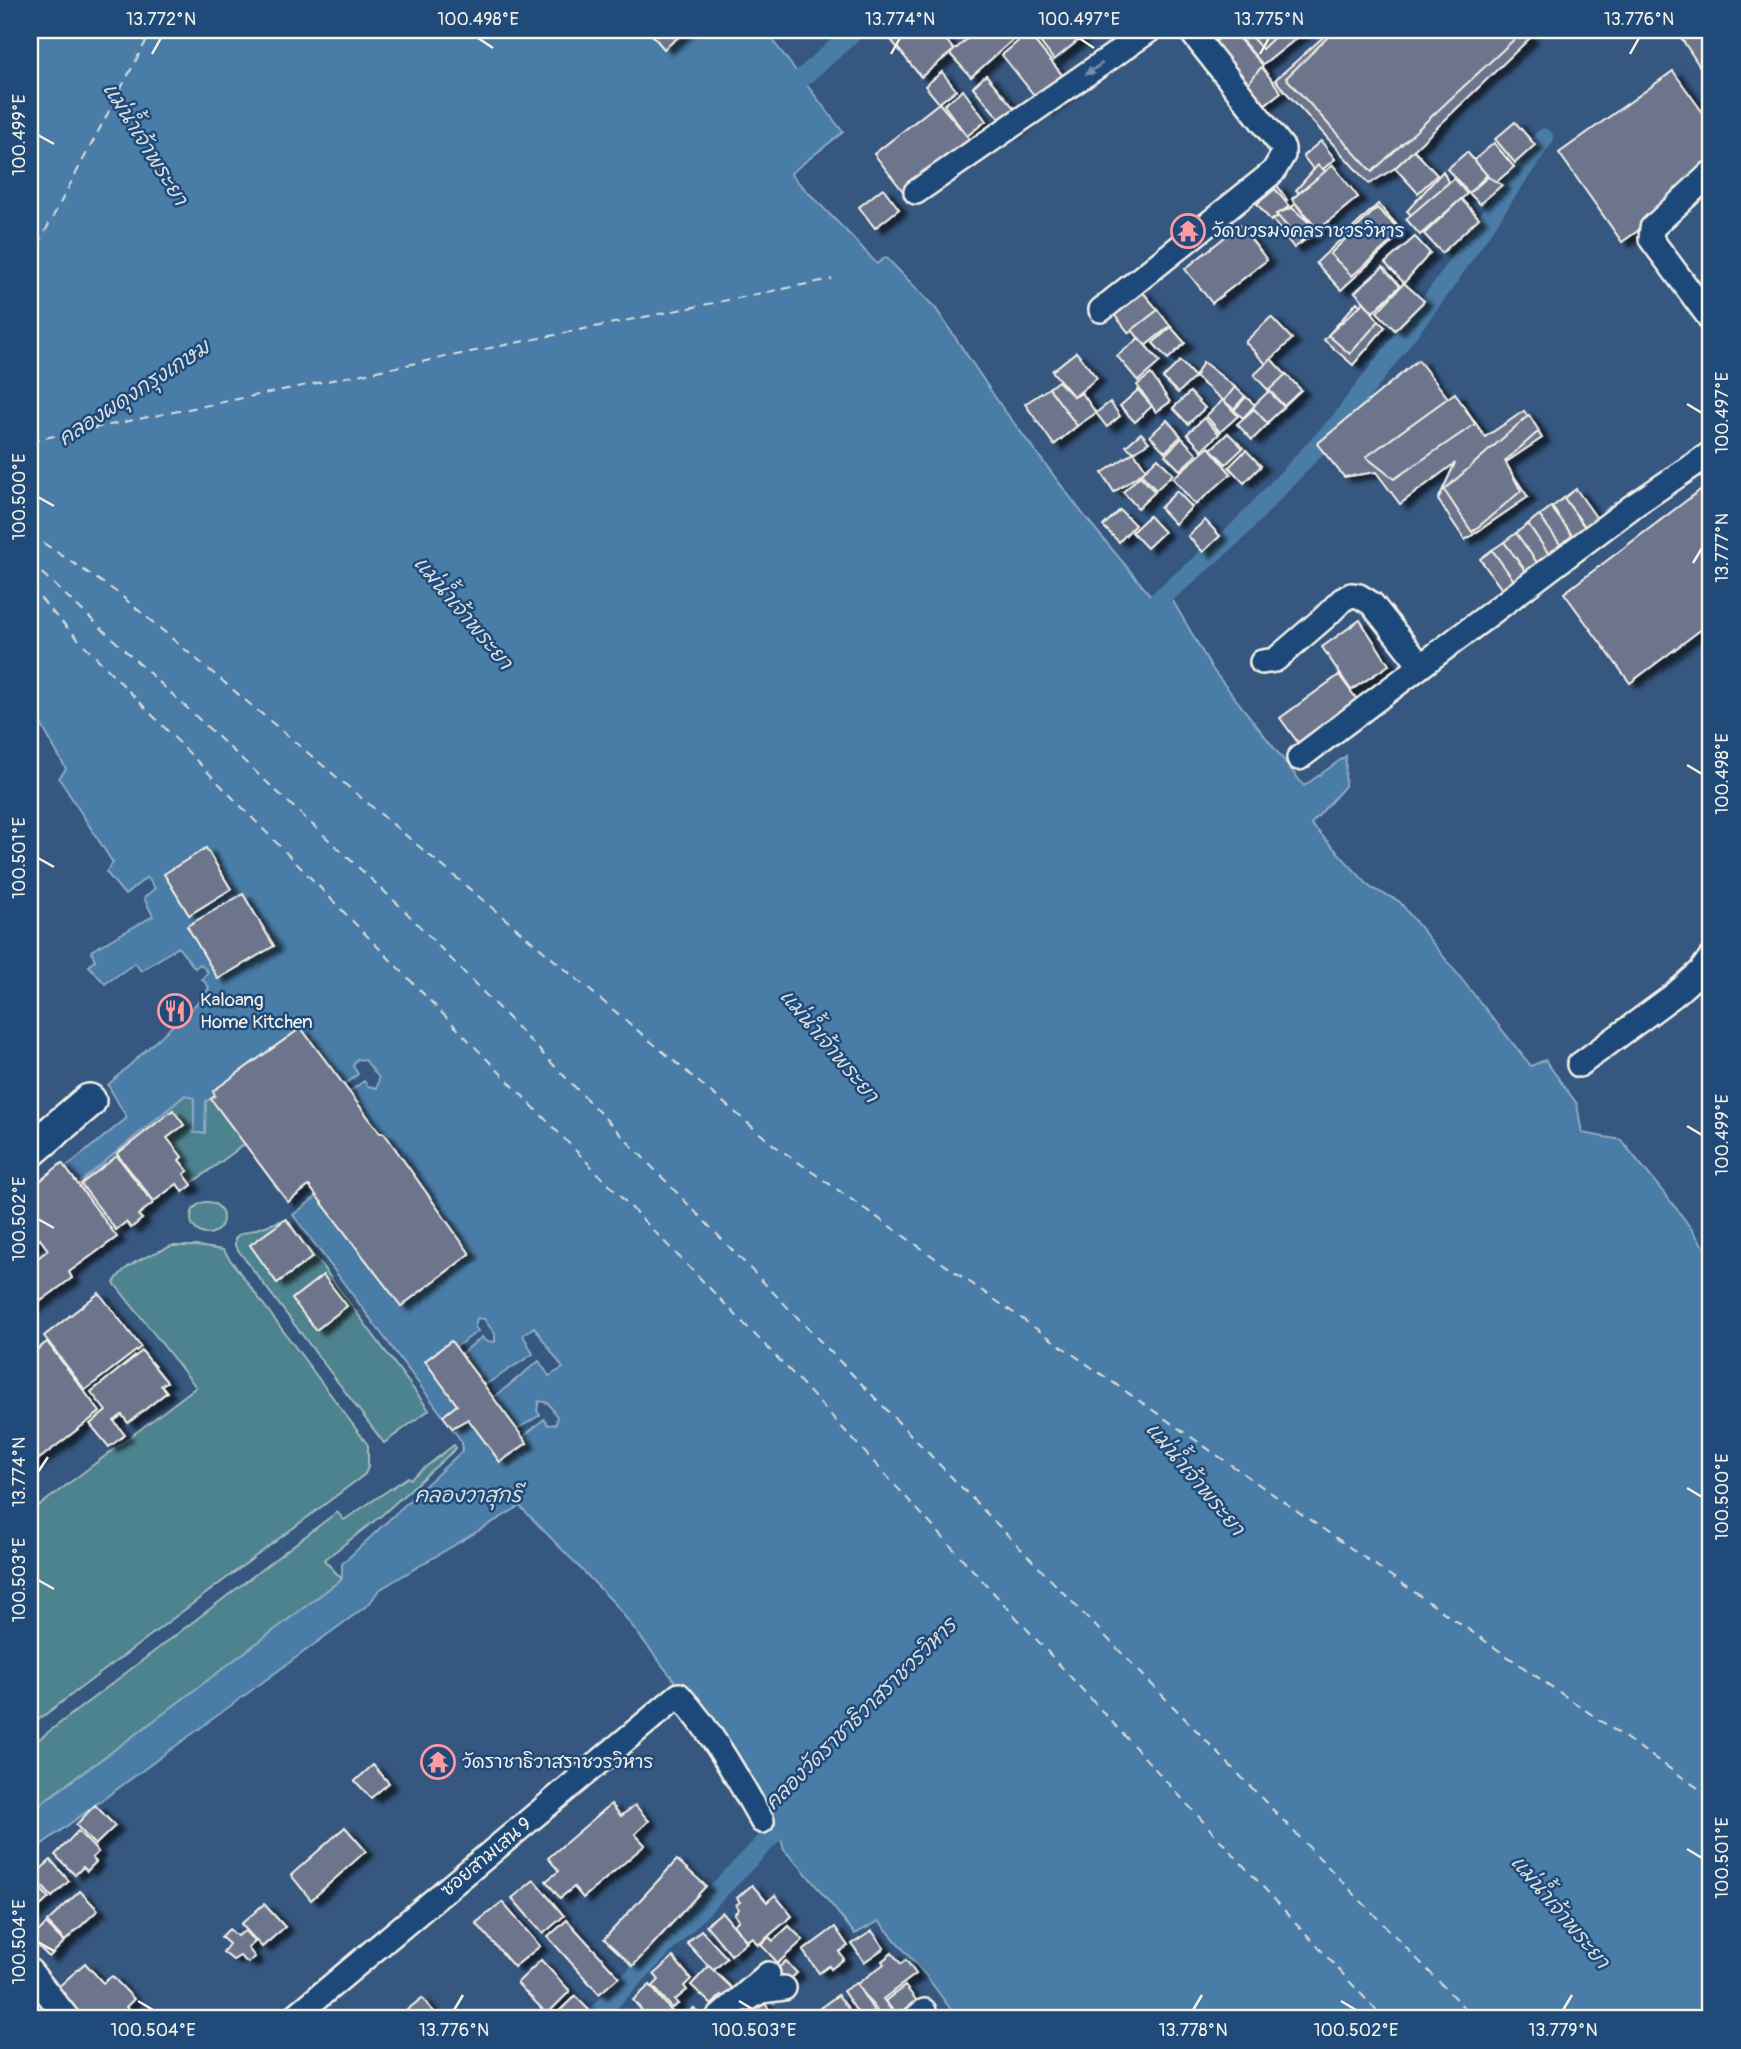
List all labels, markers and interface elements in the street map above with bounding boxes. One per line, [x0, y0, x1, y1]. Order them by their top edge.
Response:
text: 13.772°N [126, 8, 196, 31]
text: 100.498°E [437, 8, 519, 31]
text: 13.774°N [865, 8, 935, 31]
text: 100.497°E [1038, 8, 1120, 31]
text: 13.775°N [1234, 8, 1304, 31]
text: 13.776°N [1604, 8, 1674, 31]
one-way arrow [1085, 62, 1103, 76]
water label: แม่น้ำเจ้าพระยา [96, 74, 200, 212]
text: 100.499°E [8, 94, 31, 176]
temple icon: วัดบวรมงคลราชวรวิหาร [1169, 212, 1207, 250]
place label: วัดบวรมงคลราชวรวิหาร [1212, 219, 1405, 243]
water label: คลองผดุงกรุงเกษม [53, 333, 217, 454]
text: 100.497°E [1711, 372, 1734, 454]
text: 100.500°E [8, 453, 31, 541]
text: 13.777°N [1711, 513, 1734, 583]
water label: แม่น้ำเจ้าพระยา [408, 546, 525, 677]
text: 100.498°E [1711, 733, 1734, 815]
text: 100.501°E [8, 817, 31, 899]
water label: แม่น้ำเจ้าพระยา [774, 979, 891, 1110]
place label: Kaloang Home Kitchen [200, 988, 313, 1034]
restaurant icon: Kaloang Home Kitchen [156, 992, 194, 1030]
text: 100.499°E [1711, 1094, 1734, 1176]
text: 100.502°E [8, 1177, 31, 1261]
water label: แม่น้ำเจ้าพระยา [1140, 1412, 1257, 1543]
text: 13.774°N [8, 1437, 31, 1507]
text: 100.500°E [1711, 1453, 1734, 1541]
water label: คลองวาสุกรี [414, 1482, 526, 1511]
text: 100.503°E [8, 1538, 31, 1622]
water label: คลองวัดราชาธิวาสราชวรวิหาร [759, 1610, 965, 1816]
temple icon: วัดราชาธิวาสราชวรวิหาร [419, 1743, 457, 1781]
place label: วัดราชาธิวาสราชวรวิหาร [462, 1750, 654, 1774]
street label: ซอยสามเสน 9 [436, 1812, 536, 1902]
text: 100.501°E [1711, 1817, 1734, 1899]
water label: แม่น้ำเจ้าพระยา [1505, 1845, 1622, 1976]
text: 100.504°E [8, 1899, 31, 1985]
text: 100.504°E [110, 2019, 196, 2042]
text: 13.776°N [419, 2019, 489, 2042]
text: 100.503°E [712, 2019, 796, 2042]
text: 13.778°N [1158, 2019, 1228, 2042]
text: 100.502°E [1314, 2019, 1398, 2042]
text: 13.779°N [1528, 2019, 1598, 2042]

